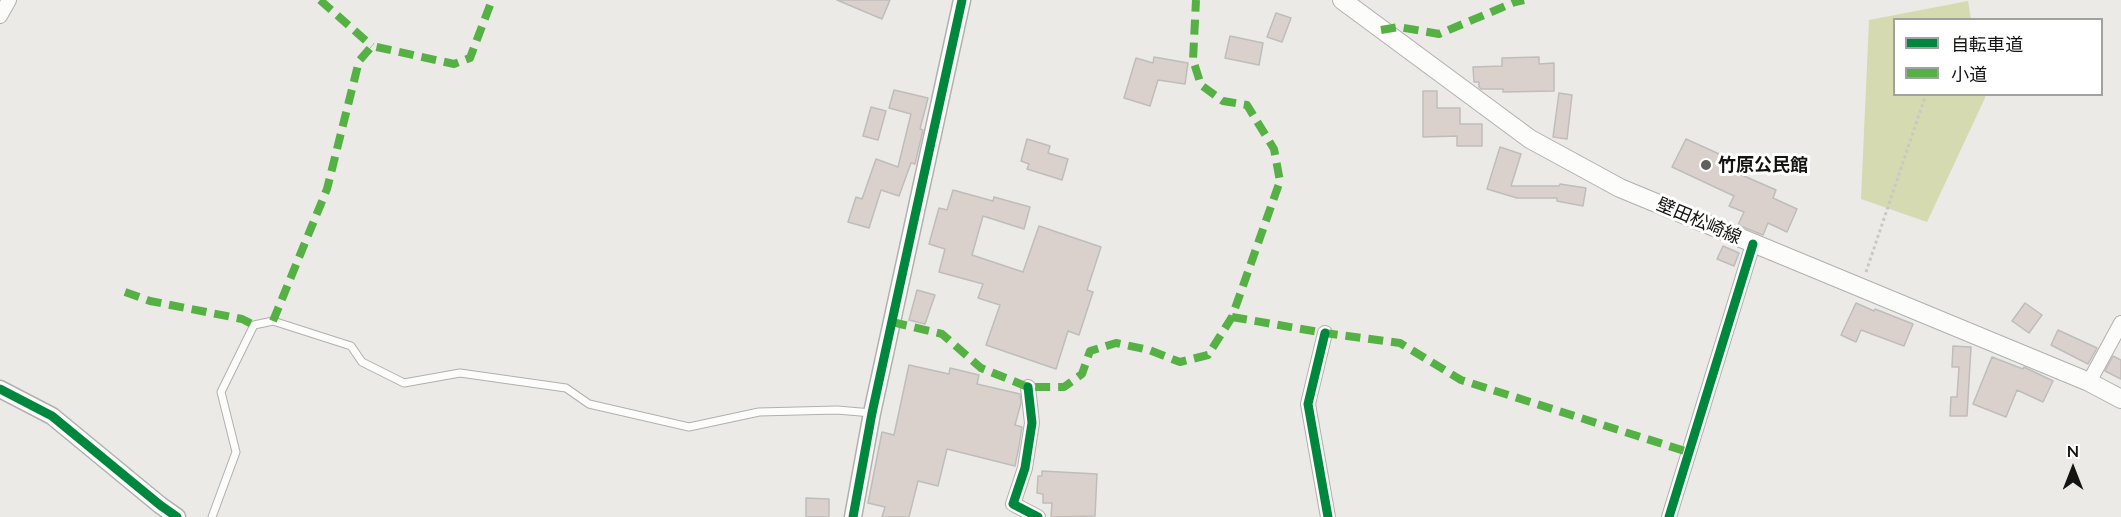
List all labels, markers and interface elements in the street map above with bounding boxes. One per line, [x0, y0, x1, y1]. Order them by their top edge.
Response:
legend [1893, 18, 2103, 96]
text: 自転車道 [1951, 33, 2023, 55]
text: 小道 [1951, 63, 1987, 85]
place label: 竹原公民館 [1718, 154, 1808, 176]
marker: 竹原公民館 [1699, 158, 1713, 172]
street label: 壁田松崎線 [1653, 193, 1745, 249]
north arrow [2043, 439, 2103, 499]
text: N [2067, 441, 2079, 460]

